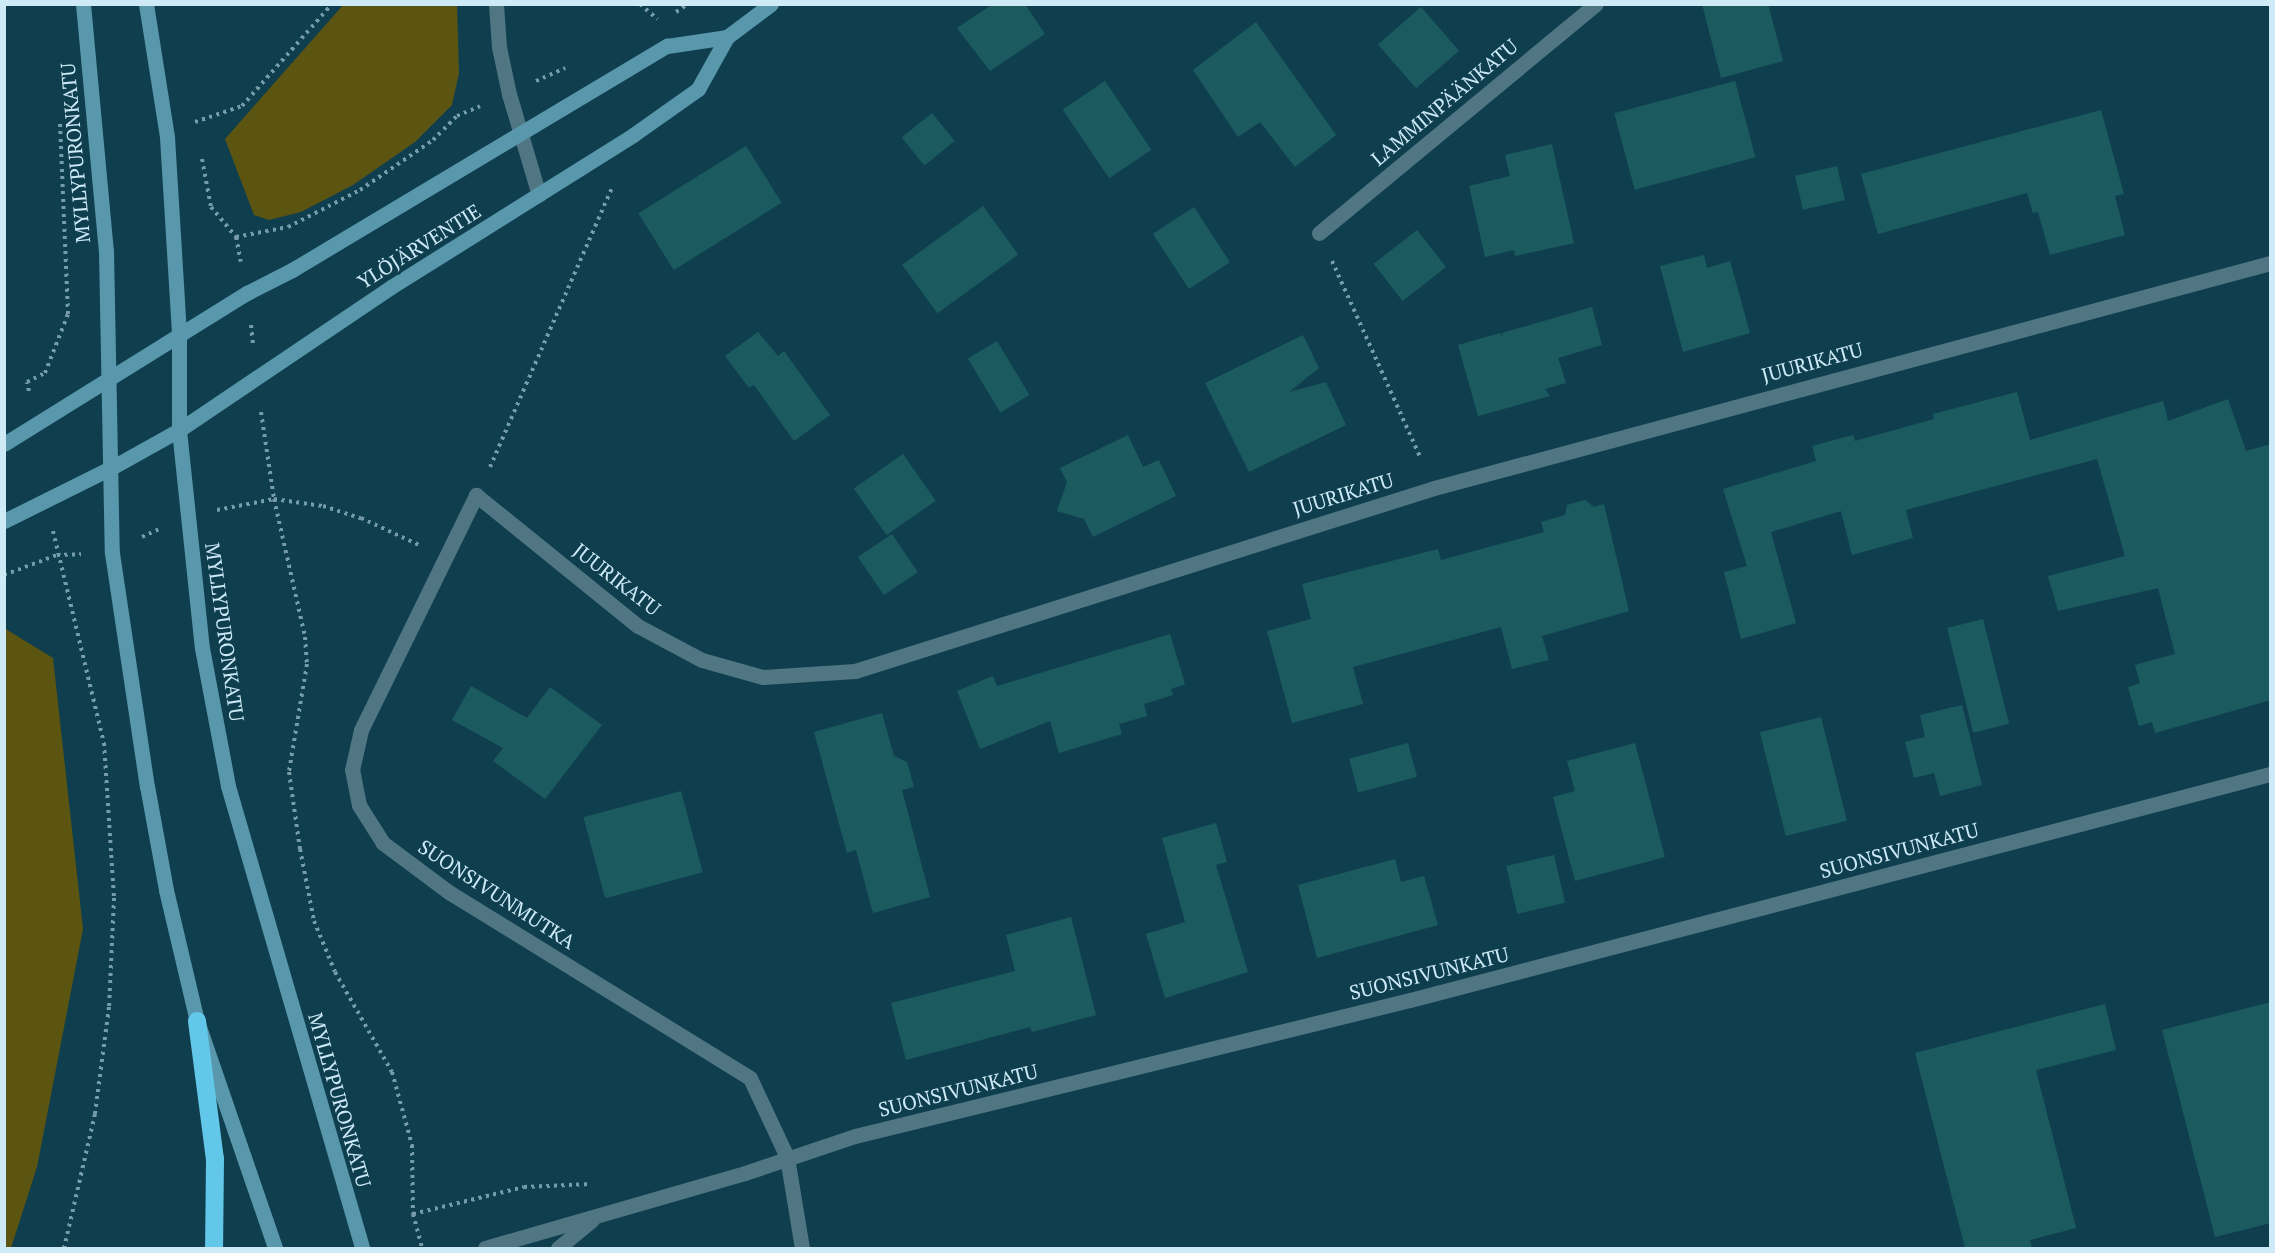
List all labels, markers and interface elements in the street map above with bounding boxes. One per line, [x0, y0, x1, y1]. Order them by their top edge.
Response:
street label: LAMMINPÄÄNKATU [1366, 34, 1522, 170]
street label: MYLLYPURONKATU [55, 62, 95, 244]
street label: YLÖJÄRVENTIE [353, 198, 485, 294]
street label: JUURIKATU [1759, 337, 1865, 387]
street label: JUURIKATU [1290, 467, 1396, 521]
street label: JUURIKATU [569, 538, 665, 620]
street label: MYLLYPURONKATU [201, 541, 249, 723]
street label: SUONSIVUNKATU [1817, 817, 1981, 883]
street label: SUONSIVUNMUTKA [414, 834, 580, 954]
street label: SUONSIVUNKATU [1347, 942, 1511, 1004]
street label: MYLLYPURONKATU [304, 1010, 376, 1190]
street label: SUONSIVUNKATU [876, 1059, 1040, 1121]

